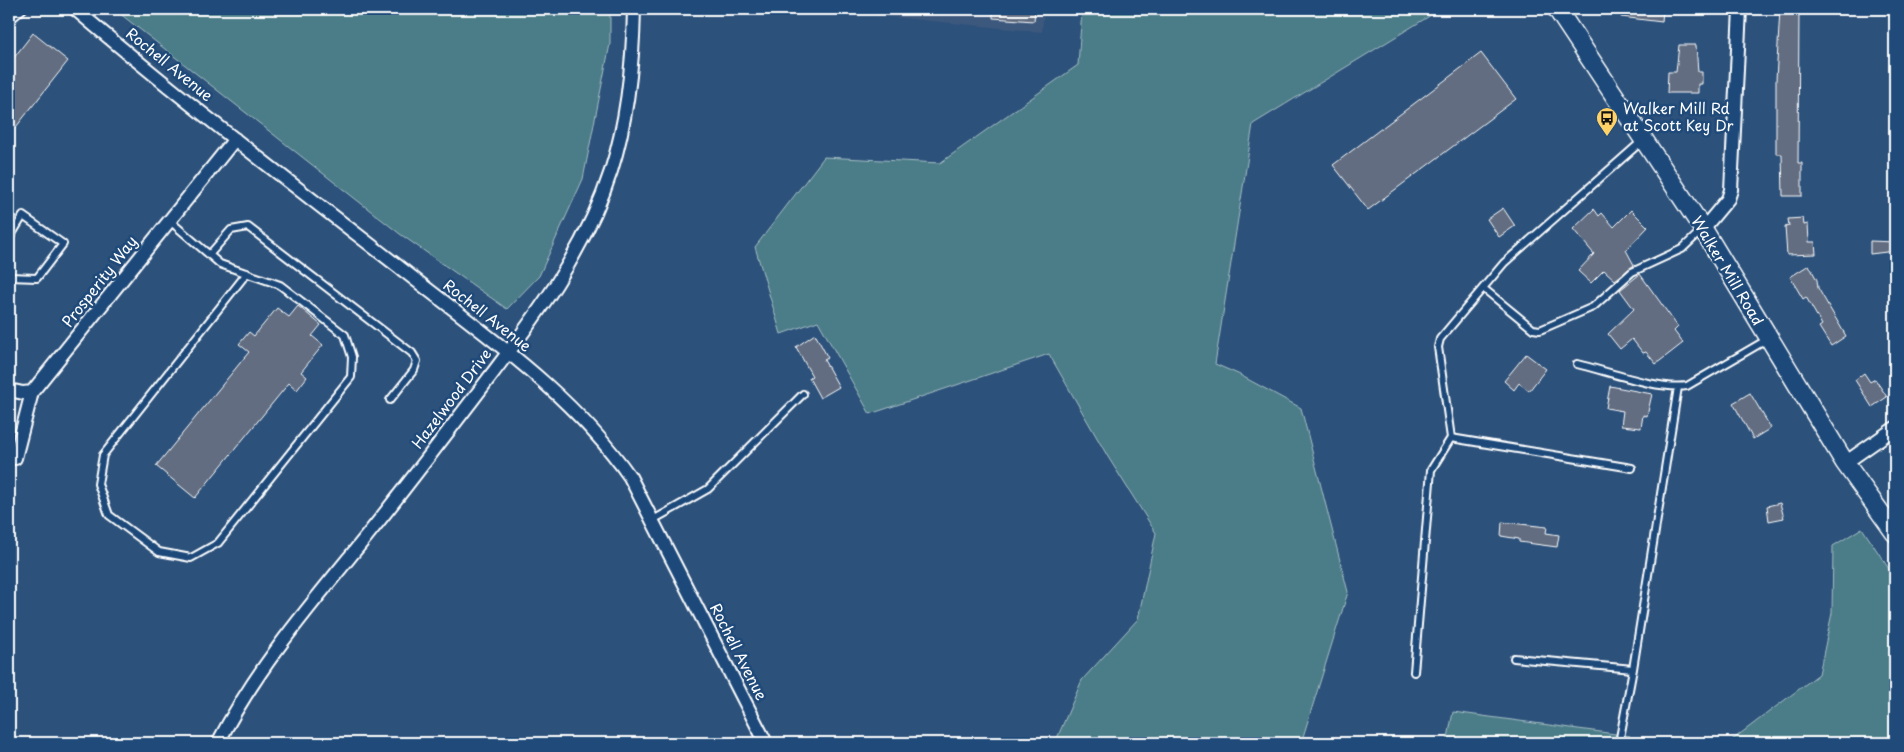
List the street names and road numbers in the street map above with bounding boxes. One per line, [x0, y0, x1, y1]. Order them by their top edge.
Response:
street label: Rochell Avenue [121, 22, 218, 106]
street label: Walker Mill Road [1686, 211, 1770, 329]
street label: Prosperity Way [56, 230, 142, 332]
street label: Rochell Avenue [439, 273, 537, 357]
street label: Hazelwood Drive [405, 343, 496, 453]
street label: Rochell Avenue [705, 599, 774, 704]

